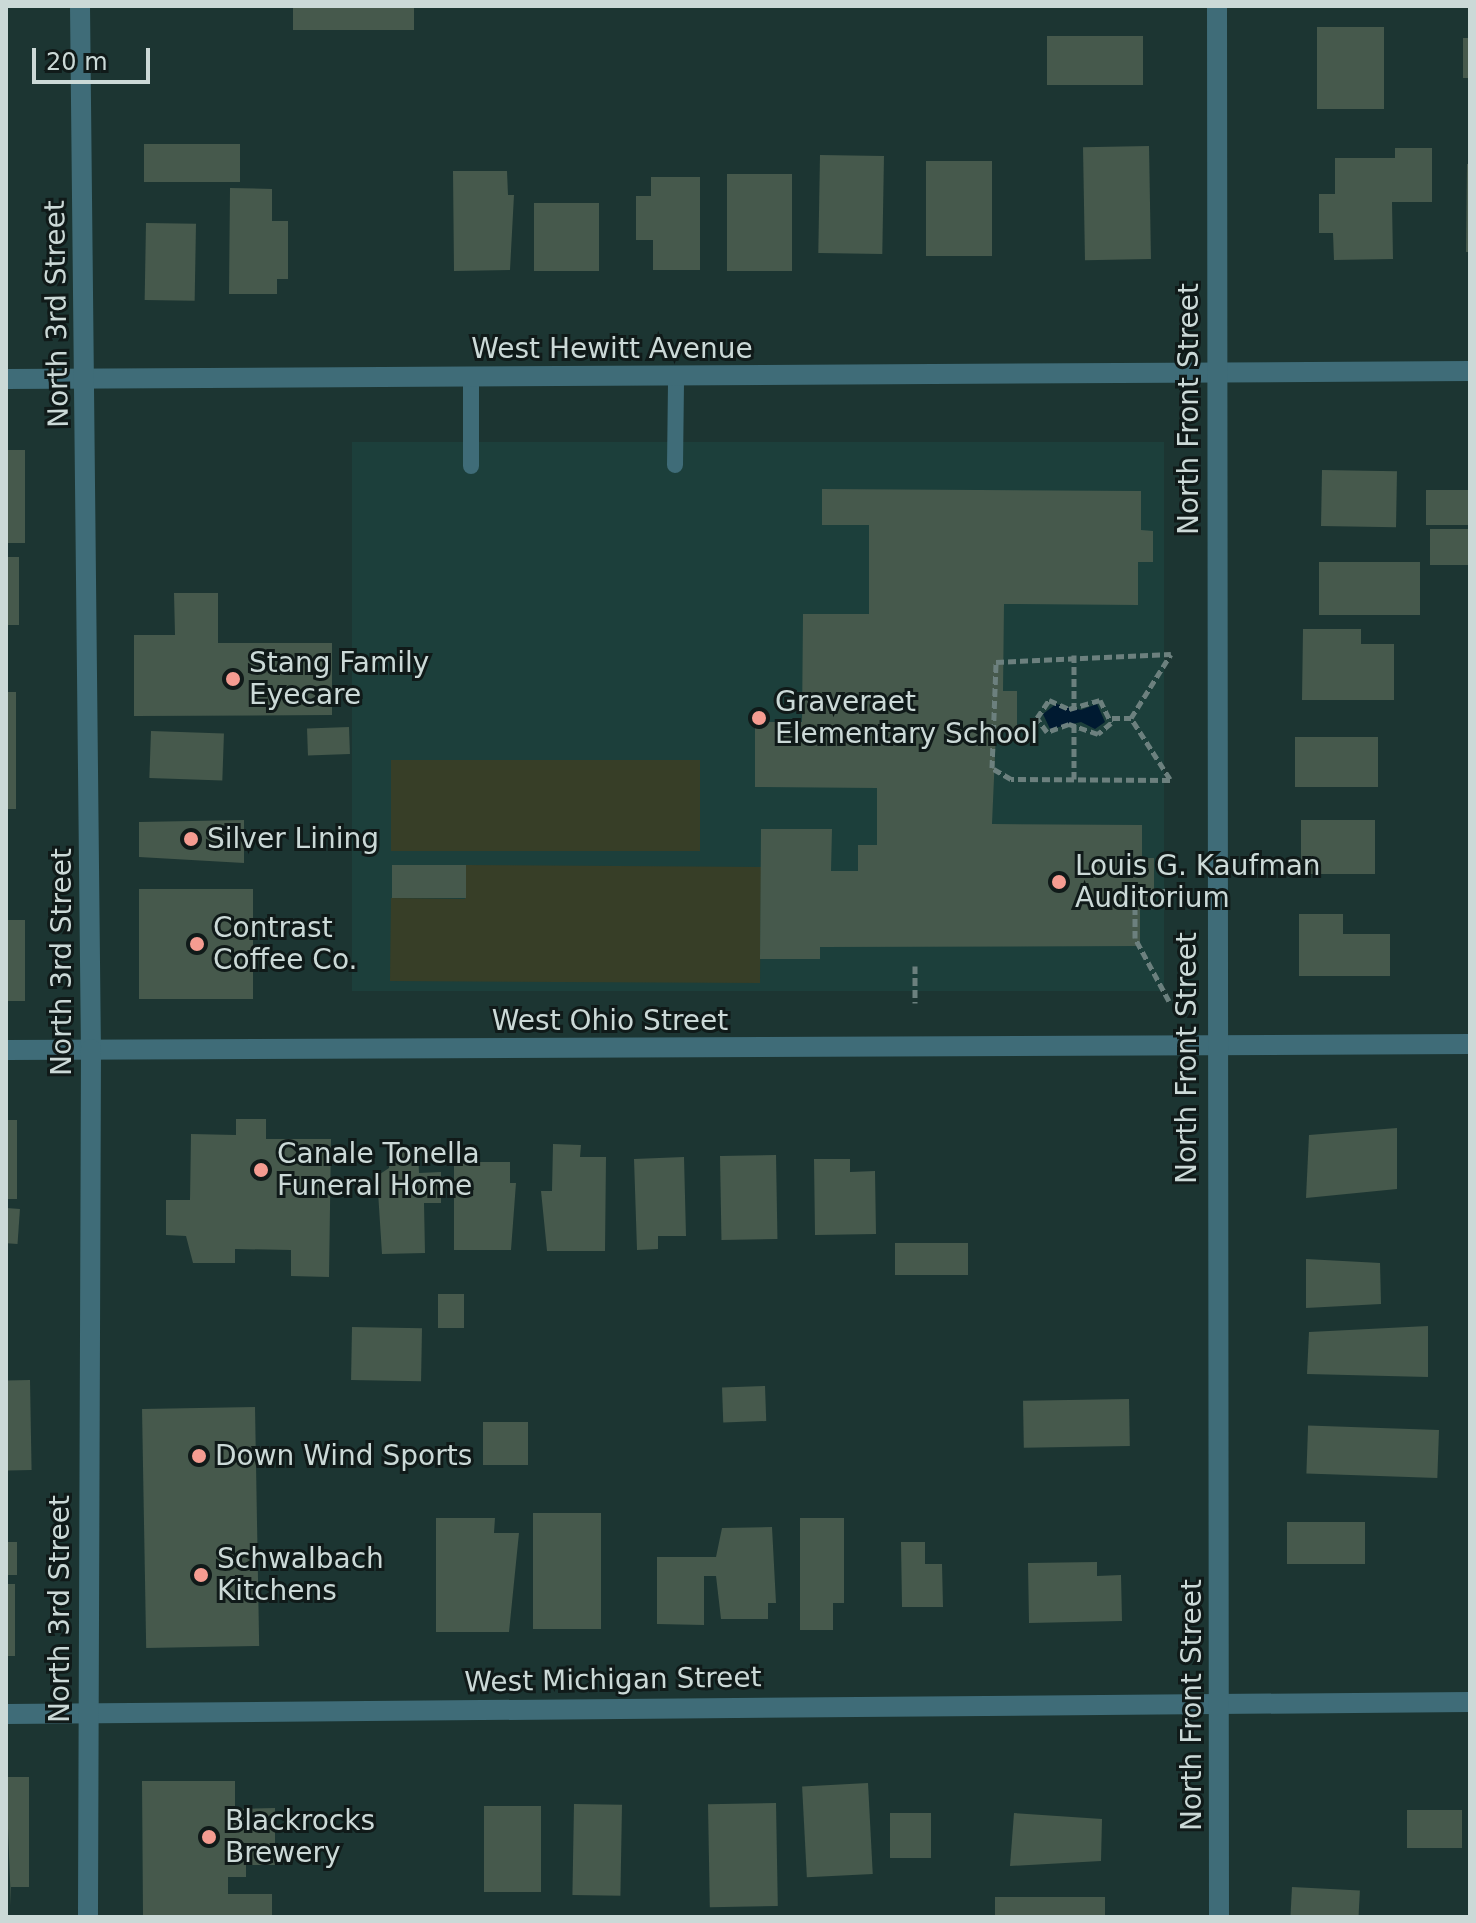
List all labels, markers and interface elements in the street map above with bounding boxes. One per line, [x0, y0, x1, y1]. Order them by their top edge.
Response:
scale bar [36, 32, 154, 82]
text: 20 m [46, 48, 108, 76]
street label: North 3rd Street [38, 200, 76, 428]
street label: North Front Street [1172, 283, 1206, 535]
street label: West Hewitt Avenue [471, 332, 753, 366]
place label: Stang Family Eyecare [249, 646, 429, 712]
marker: Stang Family Eyecare [224, 670, 242, 688]
place label: Graveraet Elementary School [775, 685, 1038, 751]
marker: Graveraet Elementary School [750, 709, 768, 727]
place label: Silver Lining [207, 822, 379, 856]
marker: Silver Lining [182, 830, 200, 848]
street label: North 3rd Street [45, 848, 79, 1076]
place label: Louis G. Kaufman Auditorium [1075, 849, 1321, 915]
marker: Louis G. Kaufman Auditorium [1050, 873, 1068, 891]
place label: Contrast Coffee Co. [213, 911, 357, 977]
street label: North Front Street [1170, 932, 1204, 1184]
marker: Contrast Coffee Co. [188, 935, 206, 953]
street label: West Ohio Street [492, 1004, 728, 1038]
place label: Canale Tonella Funeral Home [277, 1137, 480, 1203]
marker: Canale Tonella Funeral Home [252, 1161, 270, 1179]
place label: Down Wind Sports [215, 1439, 472, 1473]
marker: Down Wind Sports [190, 1447, 208, 1465]
street label: North 3rd Street [43, 1495, 77, 1723]
place label: Schwalbach Kitchens [217, 1542, 384, 1608]
marker: Schwalbach Kitchens [192, 1566, 210, 1584]
street label: North Front Street [1175, 1579, 1209, 1831]
street label: West Michigan Street [464, 1661, 762, 1699]
place label: Blackrocks Brewery [225, 1804, 375, 1870]
marker: Blackrocks Brewery [200, 1828, 218, 1846]

